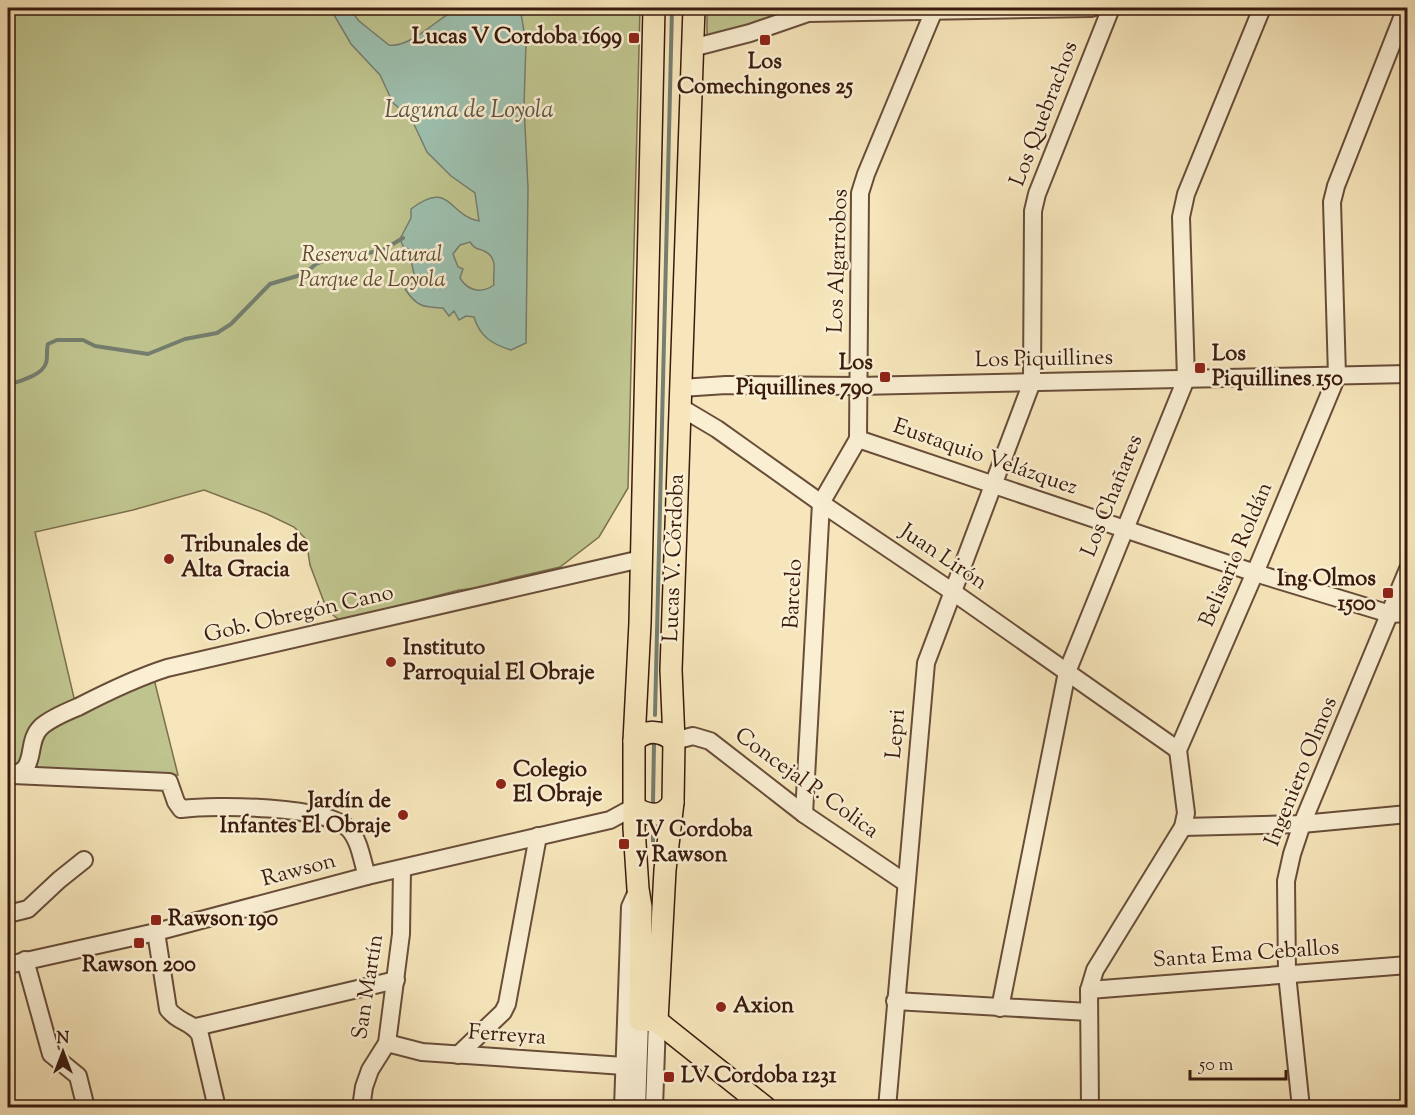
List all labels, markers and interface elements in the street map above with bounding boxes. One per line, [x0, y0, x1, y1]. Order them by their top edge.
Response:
place label: Lucas V Cordoba 1699 [412, 22, 622, 54]
marker: Lucas V Cordoba 1699 [627, 31, 641, 45]
marker: Los Comechingones 25 [758, 33, 772, 47]
street label: Los Quebrachos [1003, 37, 1087, 191]
place label: Los Comechingones 25 [677, 47, 853, 104]
water label: Laguna de Loyola [384, 94, 554, 128]
street label: Los Algarrobos [820, 188, 858, 334]
park label: Reserva Natural Parque de Loyola [298, 240, 446, 297]
place label: Los Piquillines 150 [1212, 339, 1343, 396]
street label: Los Piquillines [975, 343, 1113, 377]
place label: Los Piquillines 790 [736, 348, 873, 405]
marker: Los Piquillines 150 [1193, 361, 1207, 375]
marker: Los Piquillines 790 [878, 370, 892, 384]
street label: Eustaquio Velázquez [888, 411, 1082, 505]
street label: Los Chañares [1074, 430, 1152, 562]
street label: Lucas V. Córdoba [656, 473, 694, 643]
street label: Belisario Roldán [1192, 478, 1282, 632]
street label: Juan Lirón [892, 516, 993, 599]
place label: Tribunales de Alta Gracia [181, 530, 309, 587]
marker: Tribunales de Alta Gracia [162, 552, 176, 566]
street label: Barcelo [776, 558, 812, 630]
place label: Ing Olmos 1500 [1277, 564, 1376, 621]
street label: Gob. Obregón Cano [201, 578, 397, 652]
marker: Ing Olmos 1500 [1381, 586, 1395, 600]
place label: Instituto Parroquial El Obraje [403, 633, 595, 690]
marker: Instituto Parroquial El Obraje [384, 655, 398, 669]
street label: Ingeniero Olmos [1257, 692, 1347, 852]
street label: Lepri [879, 708, 915, 760]
street label: Concejal P. Colica [727, 721, 885, 847]
place label: Colegio El Obraje [513, 755, 602, 812]
marker: Colegio El Obraje [494, 777, 508, 791]
place label: Jardín de Infantes El Obraje [220, 786, 391, 843]
marker: Jardín de Infantes El Obraje [396, 808, 410, 822]
place label: LV Cordoba y Rawson [636, 815, 753, 872]
marker: LV Cordoba y Rawson [617, 837, 631, 851]
street label: Rawson [258, 846, 340, 896]
place label: Rawson 190 [168, 904, 278, 936]
marker: Rawson 190 [149, 913, 163, 927]
street label: San Martín [345, 932, 393, 1042]
street label: Santa Ema Ceballos [1152, 933, 1340, 977]
marker: Rawson 200 [132, 936, 146, 950]
place label: Rawson 200 [82, 950, 196, 982]
place label: Axion [733, 991, 794, 1023]
marker: Axion [714, 1000, 728, 1014]
street label: Ferreyra [467, 1017, 547, 1055]
north arrow [33, 1022, 93, 1082]
text: N [57, 1028, 70, 1051]
scale bar [1190, 1043, 1286, 1081]
text: 50 m [1198, 1053, 1234, 1079]
place label: LV Cordoba 1231 [681, 1061, 837, 1093]
marker: LV Cordoba 1231 [662, 1070, 676, 1084]

